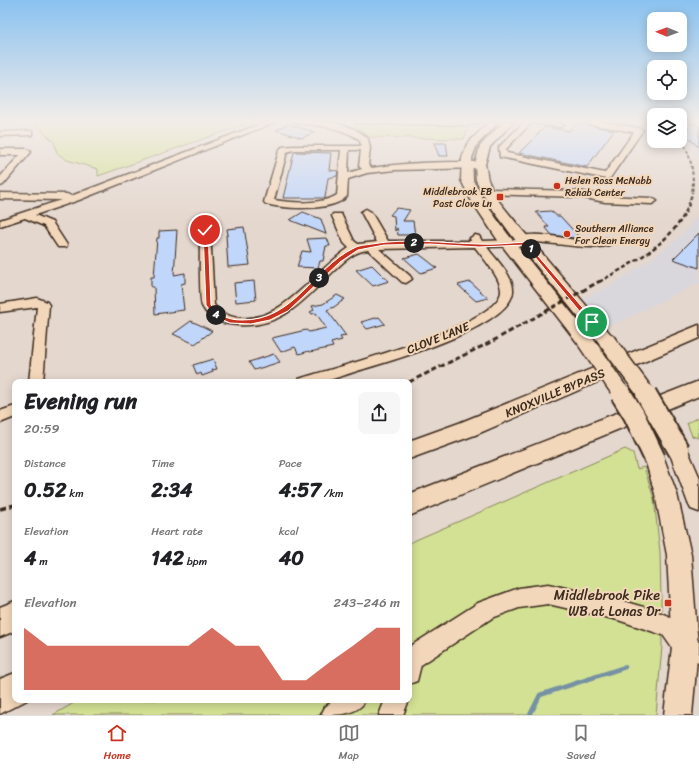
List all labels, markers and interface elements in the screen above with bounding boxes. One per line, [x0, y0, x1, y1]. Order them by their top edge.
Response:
north arrow [647, 12, 687, 52]
map controls [647, 12, 687, 148]
button: locate [647, 60, 687, 100]
button: layers [647, 108, 687, 148]
place label: Helen Ross McNabb Rehab Center [565, 172, 652, 202]
marker: Helen Ross McNabb Rehab Center [552, 181, 562, 191]
place label: Middlebrook EB Past Clove Ln [423, 183, 493, 213]
marker: Middlebrook EB Past Clove Ln [495, 192, 505, 202]
pin [188, 213, 222, 247]
icon: check [194, 219, 216, 241]
place label: Southern Alliance For Clean Energy [575, 220, 654, 250]
marker: Southern Alliance For Clean Energy [562, 229, 572, 239]
pin: 2 [404, 233, 424, 253]
text: 2 [411, 233, 417, 252]
pin: 1 [521, 239, 541, 259]
text: 1 [529, 239, 533, 258]
pin: 3 [309, 268, 329, 288]
text: 3 [316, 268, 322, 287]
pin: 4 [206, 305, 226, 325]
text: 4 [213, 305, 219, 324]
pin [575, 305, 609, 339]
icon: arrive [581, 311, 603, 333]
street label: CLOVE LANE [403, 315, 474, 361]
street label: KNOXVILLE BYPASS [501, 362, 609, 424]
text: Evening run [24, 382, 137, 421]
button: share [358, 392, 400, 434]
text: 20:59 [24, 417, 60, 440]
text: Distance [24, 454, 66, 473]
text: Time [151, 454, 175, 473]
text: Pace [279, 454, 302, 473]
text: 0.52 [24, 473, 66, 508]
text: 2:34 [151, 473, 192, 508]
text: 4:57 [279, 473, 321, 508]
text: km [66, 484, 84, 503]
text: /km [321, 484, 343, 503]
text: Elevation [24, 522, 69, 541]
text: Heart rate [151, 522, 203, 541]
text: kcal [279, 522, 299, 541]
text: 4 [24, 541, 37, 576]
text: 142 [151, 541, 184, 576]
text: 40 [279, 541, 304, 576]
text: m [37, 552, 48, 571]
text: bpm [184, 552, 207, 571]
place label: Middlebrook Pike WB at Lonas Dr [554, 583, 661, 624]
text: Elevation [24, 591, 77, 614]
text: 243–246 m [333, 591, 400, 614]
marker: Middlebrook Pike WB at Lonas Dr [663, 598, 673, 608]
tab: Home [103, 722, 131, 765]
tab: Map [338, 722, 360, 765]
tab: Saved [567, 722, 596, 765]

